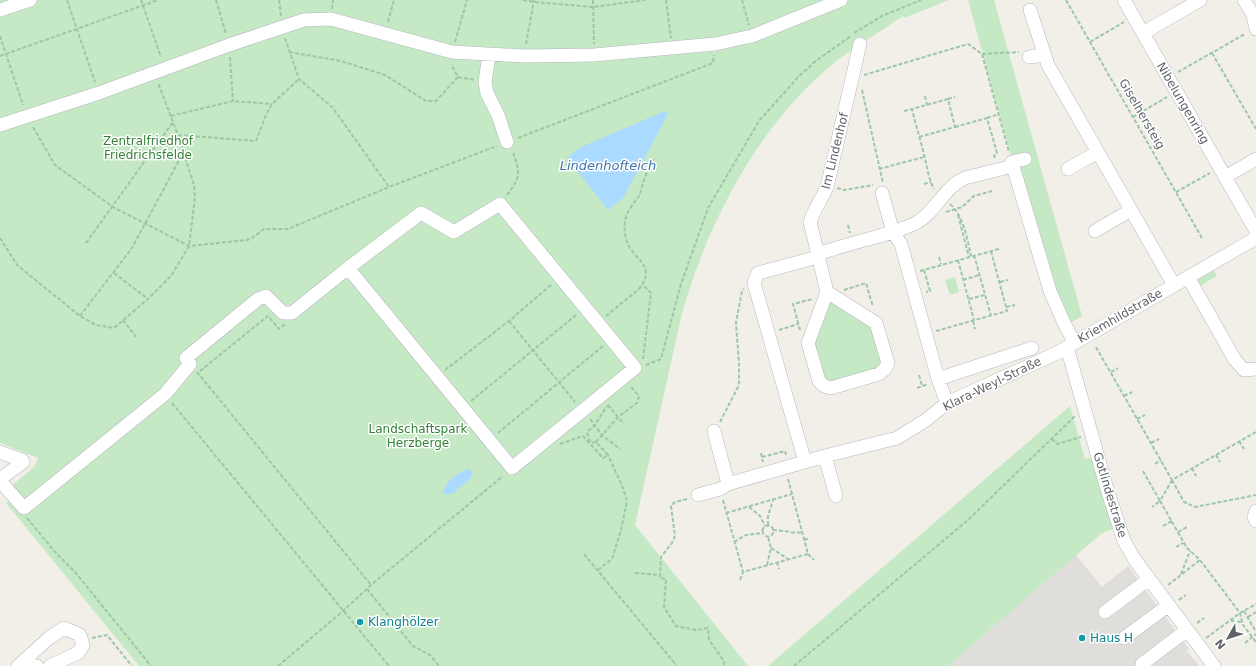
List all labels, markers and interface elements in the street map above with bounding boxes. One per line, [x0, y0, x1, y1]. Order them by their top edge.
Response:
street label: Nibelungenring [1154, 60, 1212, 146]
street label: Giselhersteig [1116, 76, 1168, 152]
street label: Im Lindenhof [819, 111, 851, 191]
park label: Zentralfriedhof Friedrichsfelde [103, 134, 194, 162]
water label: Lindenhofteich [560, 158, 656, 173]
street label: Kriemhildstraße [1075, 286, 1165, 346]
street label: Klara-Weyl-Straße [941, 354, 1043, 414]
park label: Landschaftspark Herzberge [369, 422, 467, 450]
street label: Gotlindestraße [1090, 450, 1130, 540]
place label: Klanghölzer [368, 615, 439, 629]
marker: Klanghölzer [355, 617, 365, 627]
north arrow [1208, 618, 1248, 658]
place label: Haus H [1090, 631, 1133, 645]
marker: Haus H [1077, 633, 1087, 643]
text: N [1213, 636, 1229, 652]

